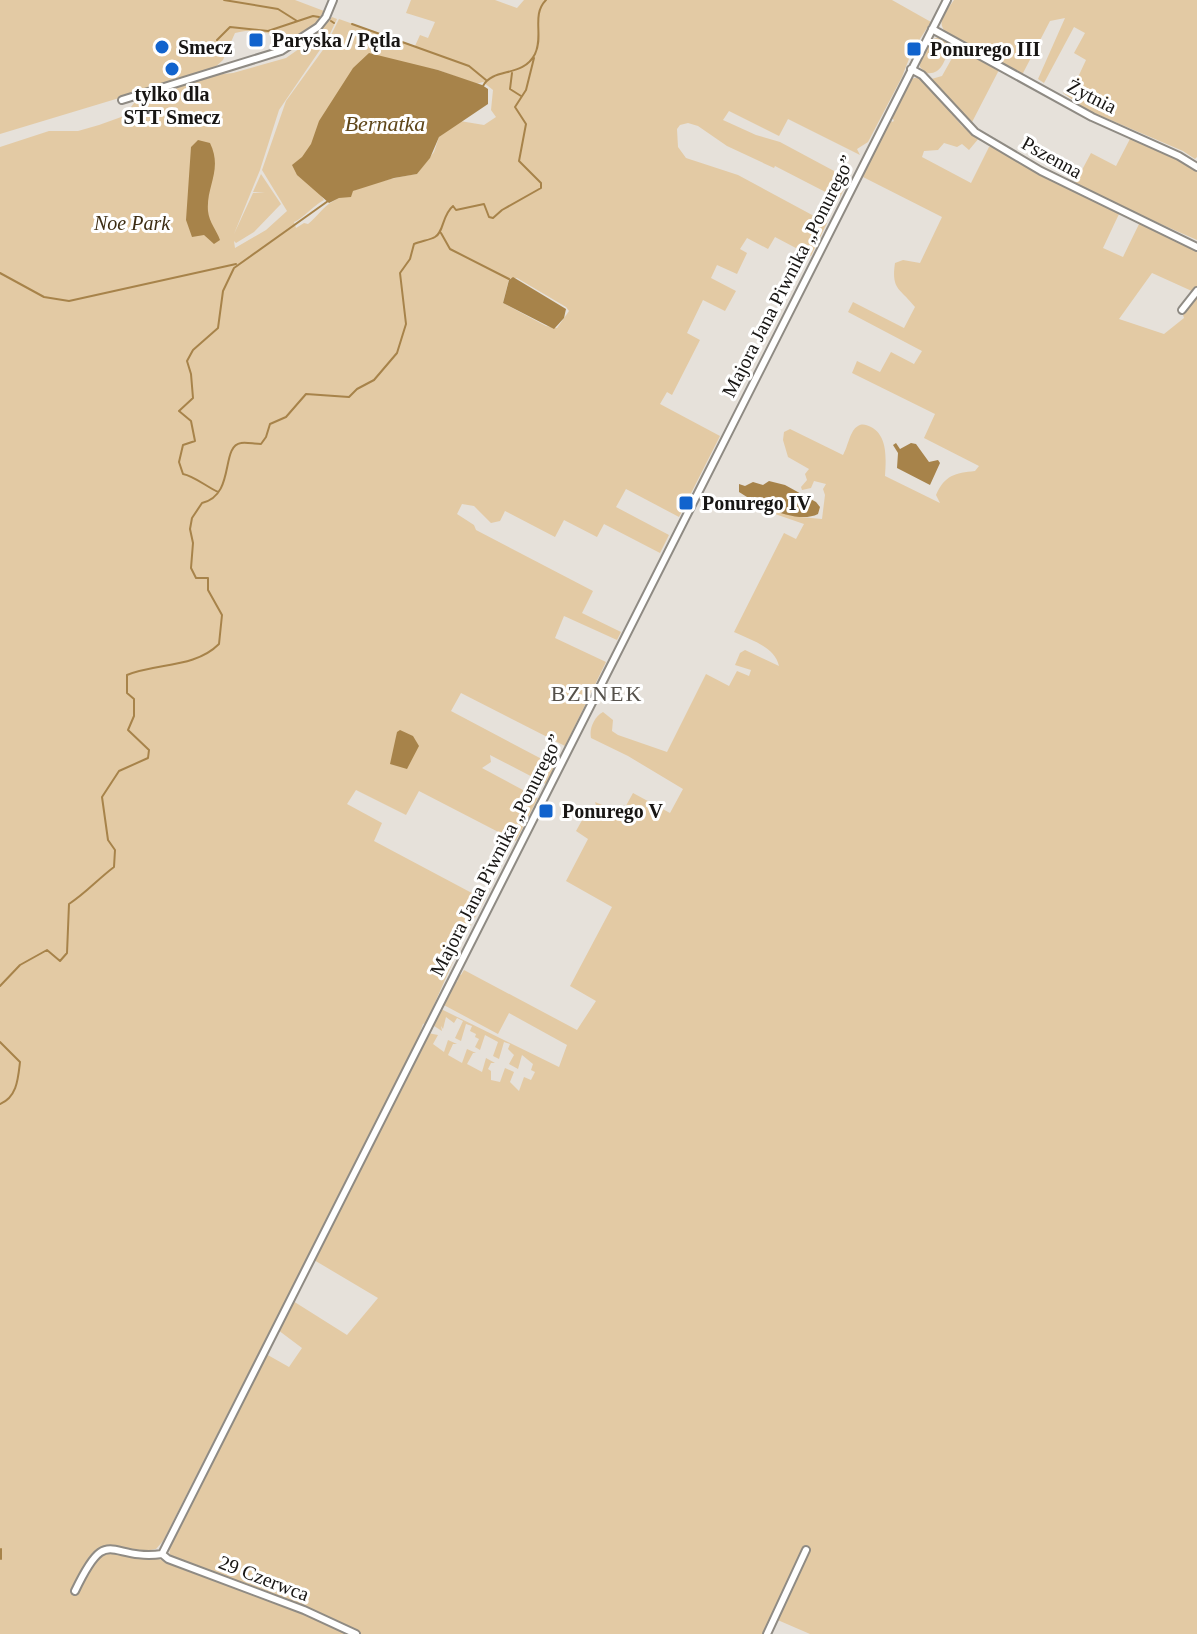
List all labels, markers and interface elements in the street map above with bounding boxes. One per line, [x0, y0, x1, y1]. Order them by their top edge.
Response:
place label: Paryska / Pętla [272, 29, 401, 52]
marker: Paryska / Pętla [247, 31, 265, 49]
place label: Smecz [178, 36, 233, 58]
marker: Smecz [153, 38, 171, 56]
place label: Ponurego III [930, 38, 1040, 61]
marker: Ponurego III [905, 40, 923, 58]
marker: tylko dla STT Smecz [163, 60, 181, 78]
street label: Żytnia [1063, 74, 1120, 119]
place label: tylko dla STT Smecz [124, 83, 221, 128]
water label: Bernatka [345, 111, 425, 136]
street label: Pszenna [1018, 131, 1086, 183]
street label: Majora Jana Piwnika „Ponurego” [717, 151, 860, 401]
park label: Noe Park [93, 212, 171, 234]
place label: Ponurego IV [702, 492, 812, 515]
marker: Ponurego IV [677, 494, 695, 512]
district label: BZINEK [551, 681, 643, 706]
street label: Majora Jana Piwnika „Ponurego” [425, 730, 568, 980]
place label: Ponurego V [562, 800, 663, 823]
marker: Ponurego V [537, 802, 555, 820]
street label: 29 Czerwca [216, 1551, 312, 1605]

